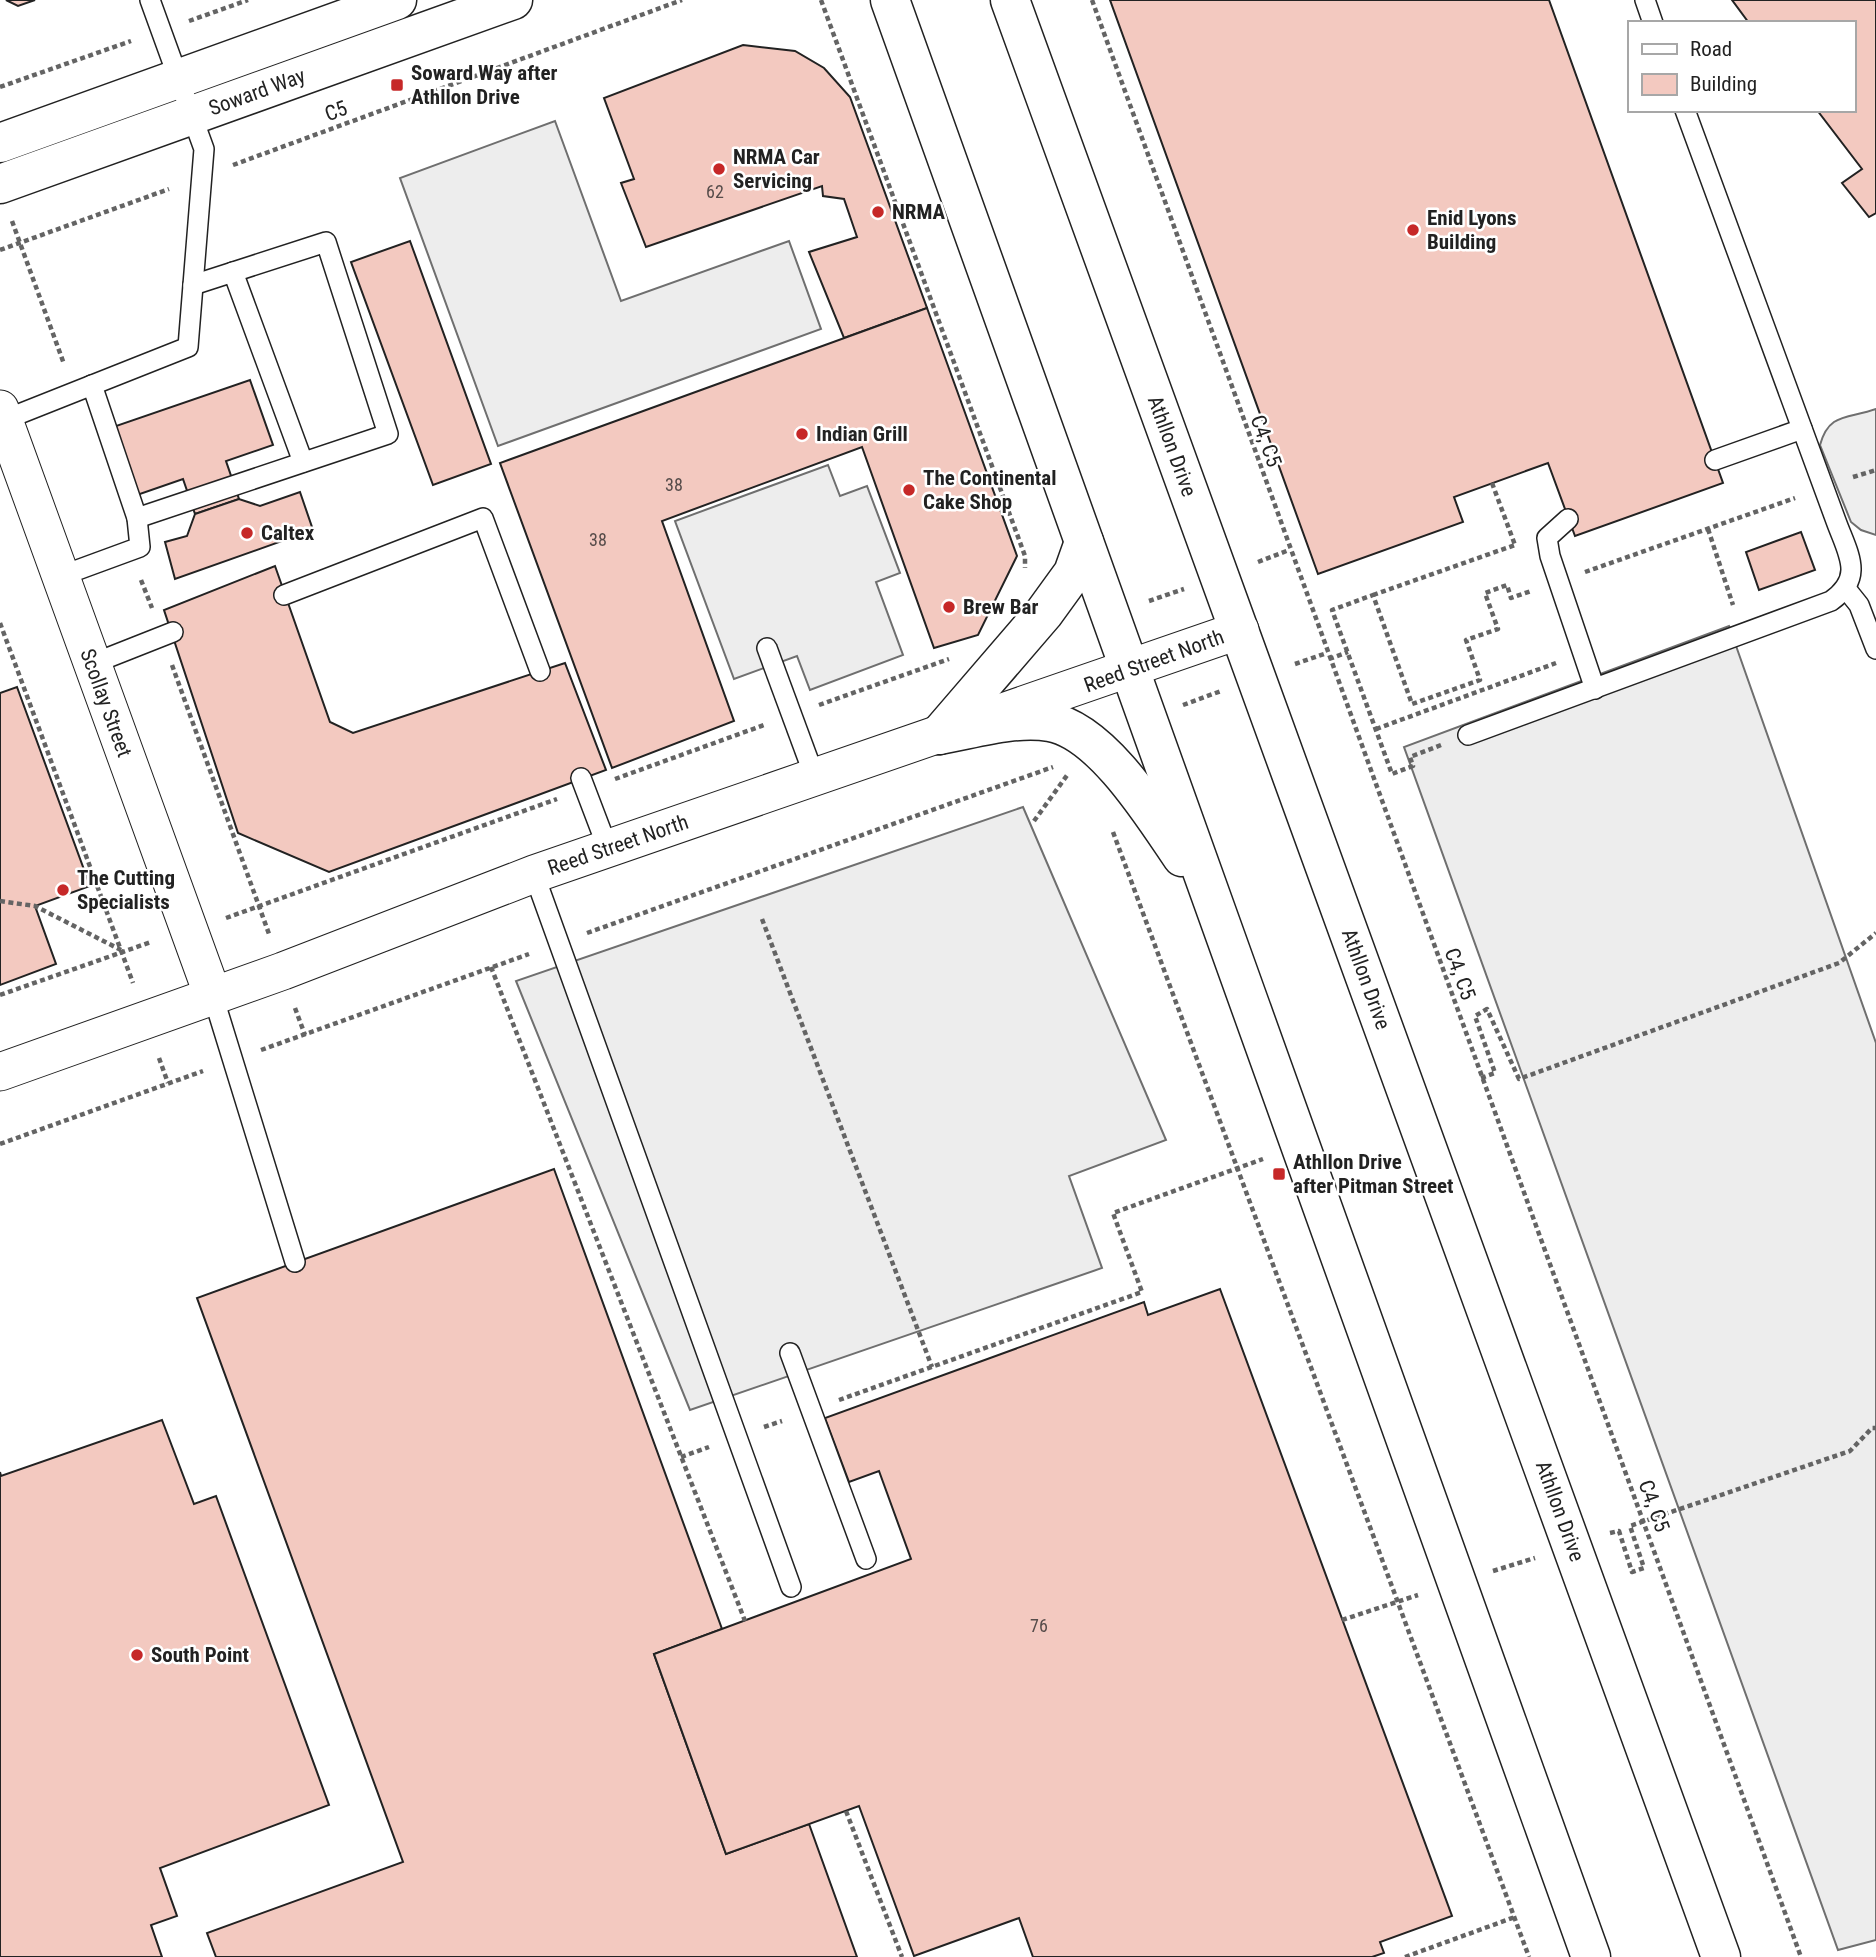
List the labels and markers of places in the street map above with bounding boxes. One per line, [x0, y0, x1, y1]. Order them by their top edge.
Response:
place label: Soward Way after Athllon Drive [411, 61, 558, 109]
marker: Soward Way after Athllon Drive [389, 77, 405, 93]
place label: NRMA Car Servicing [733, 145, 820, 193]
marker: NRMA Car Servicing [711, 161, 727, 177]
place label: NRMA [892, 200, 946, 224]
marker: NRMA [870, 204, 886, 220]
place label: Enid Lyons Building [1427, 206, 1516, 254]
marker: Enid Lyons Building [1405, 222, 1421, 238]
place label: Indian Grill [816, 422, 908, 446]
marker: Indian Grill [794, 426, 810, 442]
place label: The Continental Cake Shop [923, 466, 1056, 514]
marker: The Continental Cake Shop [901, 482, 917, 498]
place label: Caltex [261, 521, 315, 545]
marker: Caltex [239, 525, 255, 541]
place label: Brew Bar [963, 595, 1038, 619]
marker: Brew Bar [941, 599, 957, 615]
place label: The Cutting Specialists [77, 866, 175, 914]
marker: The Cutting Specialists [55, 882, 71, 898]
place label: Athllon Drive after Pitman Street [1293, 1150, 1453, 1198]
marker: Athllon Drive after Pitman Street [1271, 1166, 1287, 1182]
place label: South Point [151, 1643, 249, 1667]
marker: South Point [129, 1647, 145, 1663]

